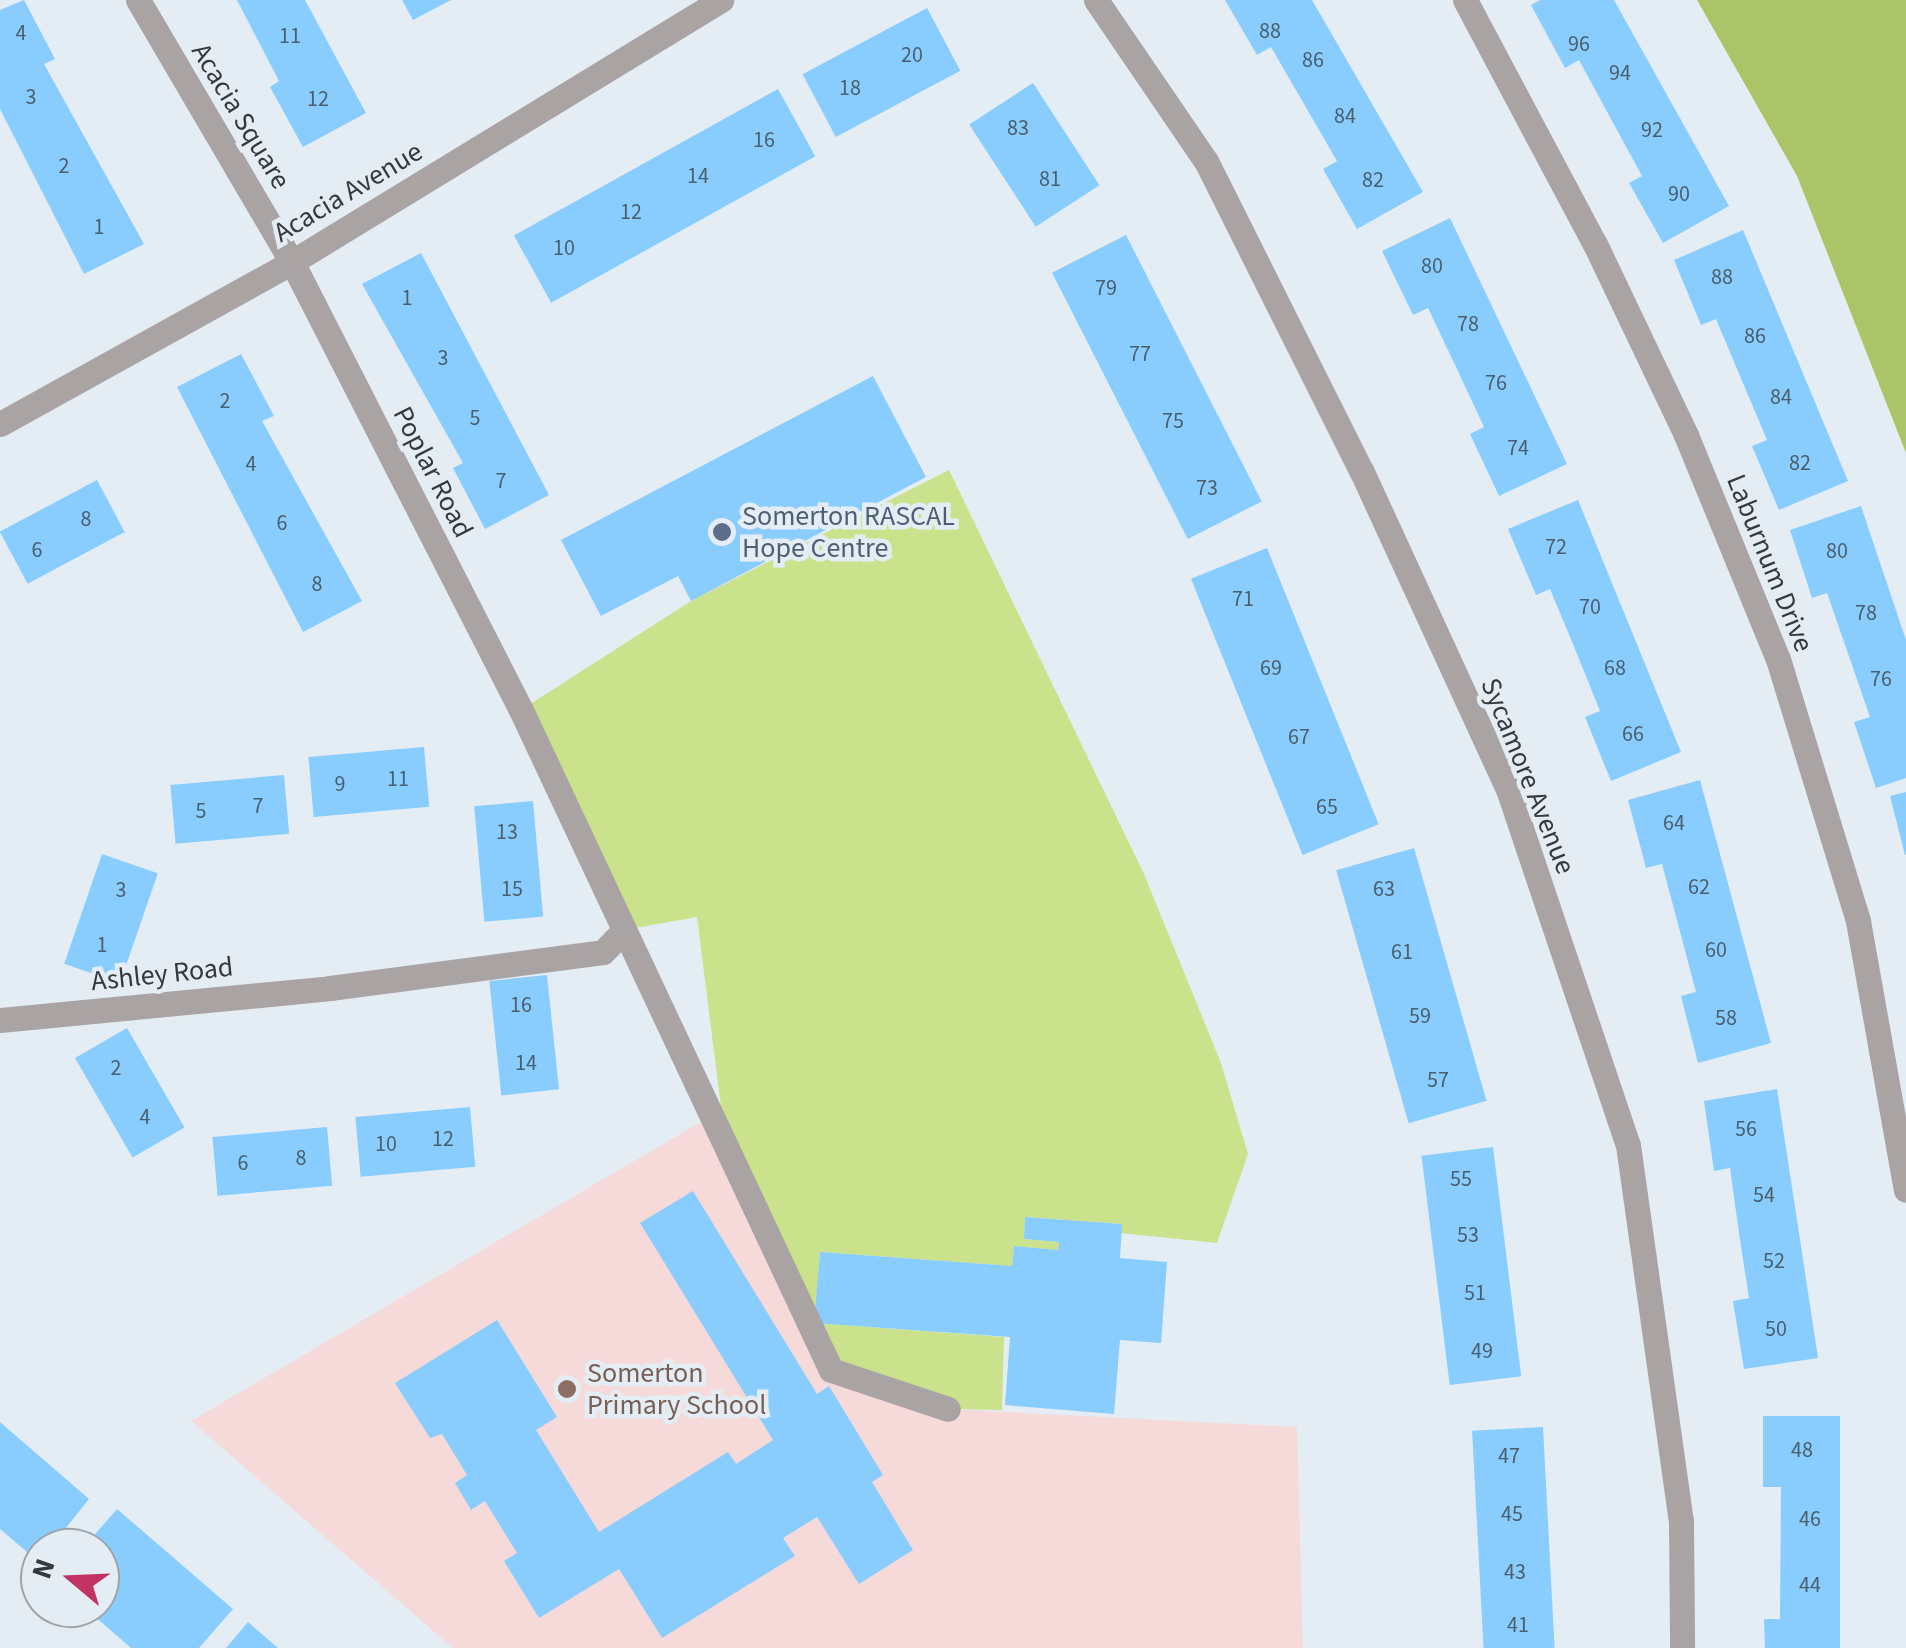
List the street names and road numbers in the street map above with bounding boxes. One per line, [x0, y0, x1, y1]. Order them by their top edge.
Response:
street label: Acacia Square [184, 37, 298, 195]
street label: Acacia Avenue [268, 134, 428, 250]
street label: Poplar Road [386, 401, 480, 543]
street label: Laburnum Drive [1719, 469, 1821, 657]
street label: Sycamore Avenue [1473, 673, 1583, 879]
street label: Ashley Road [89, 950, 235, 998]

